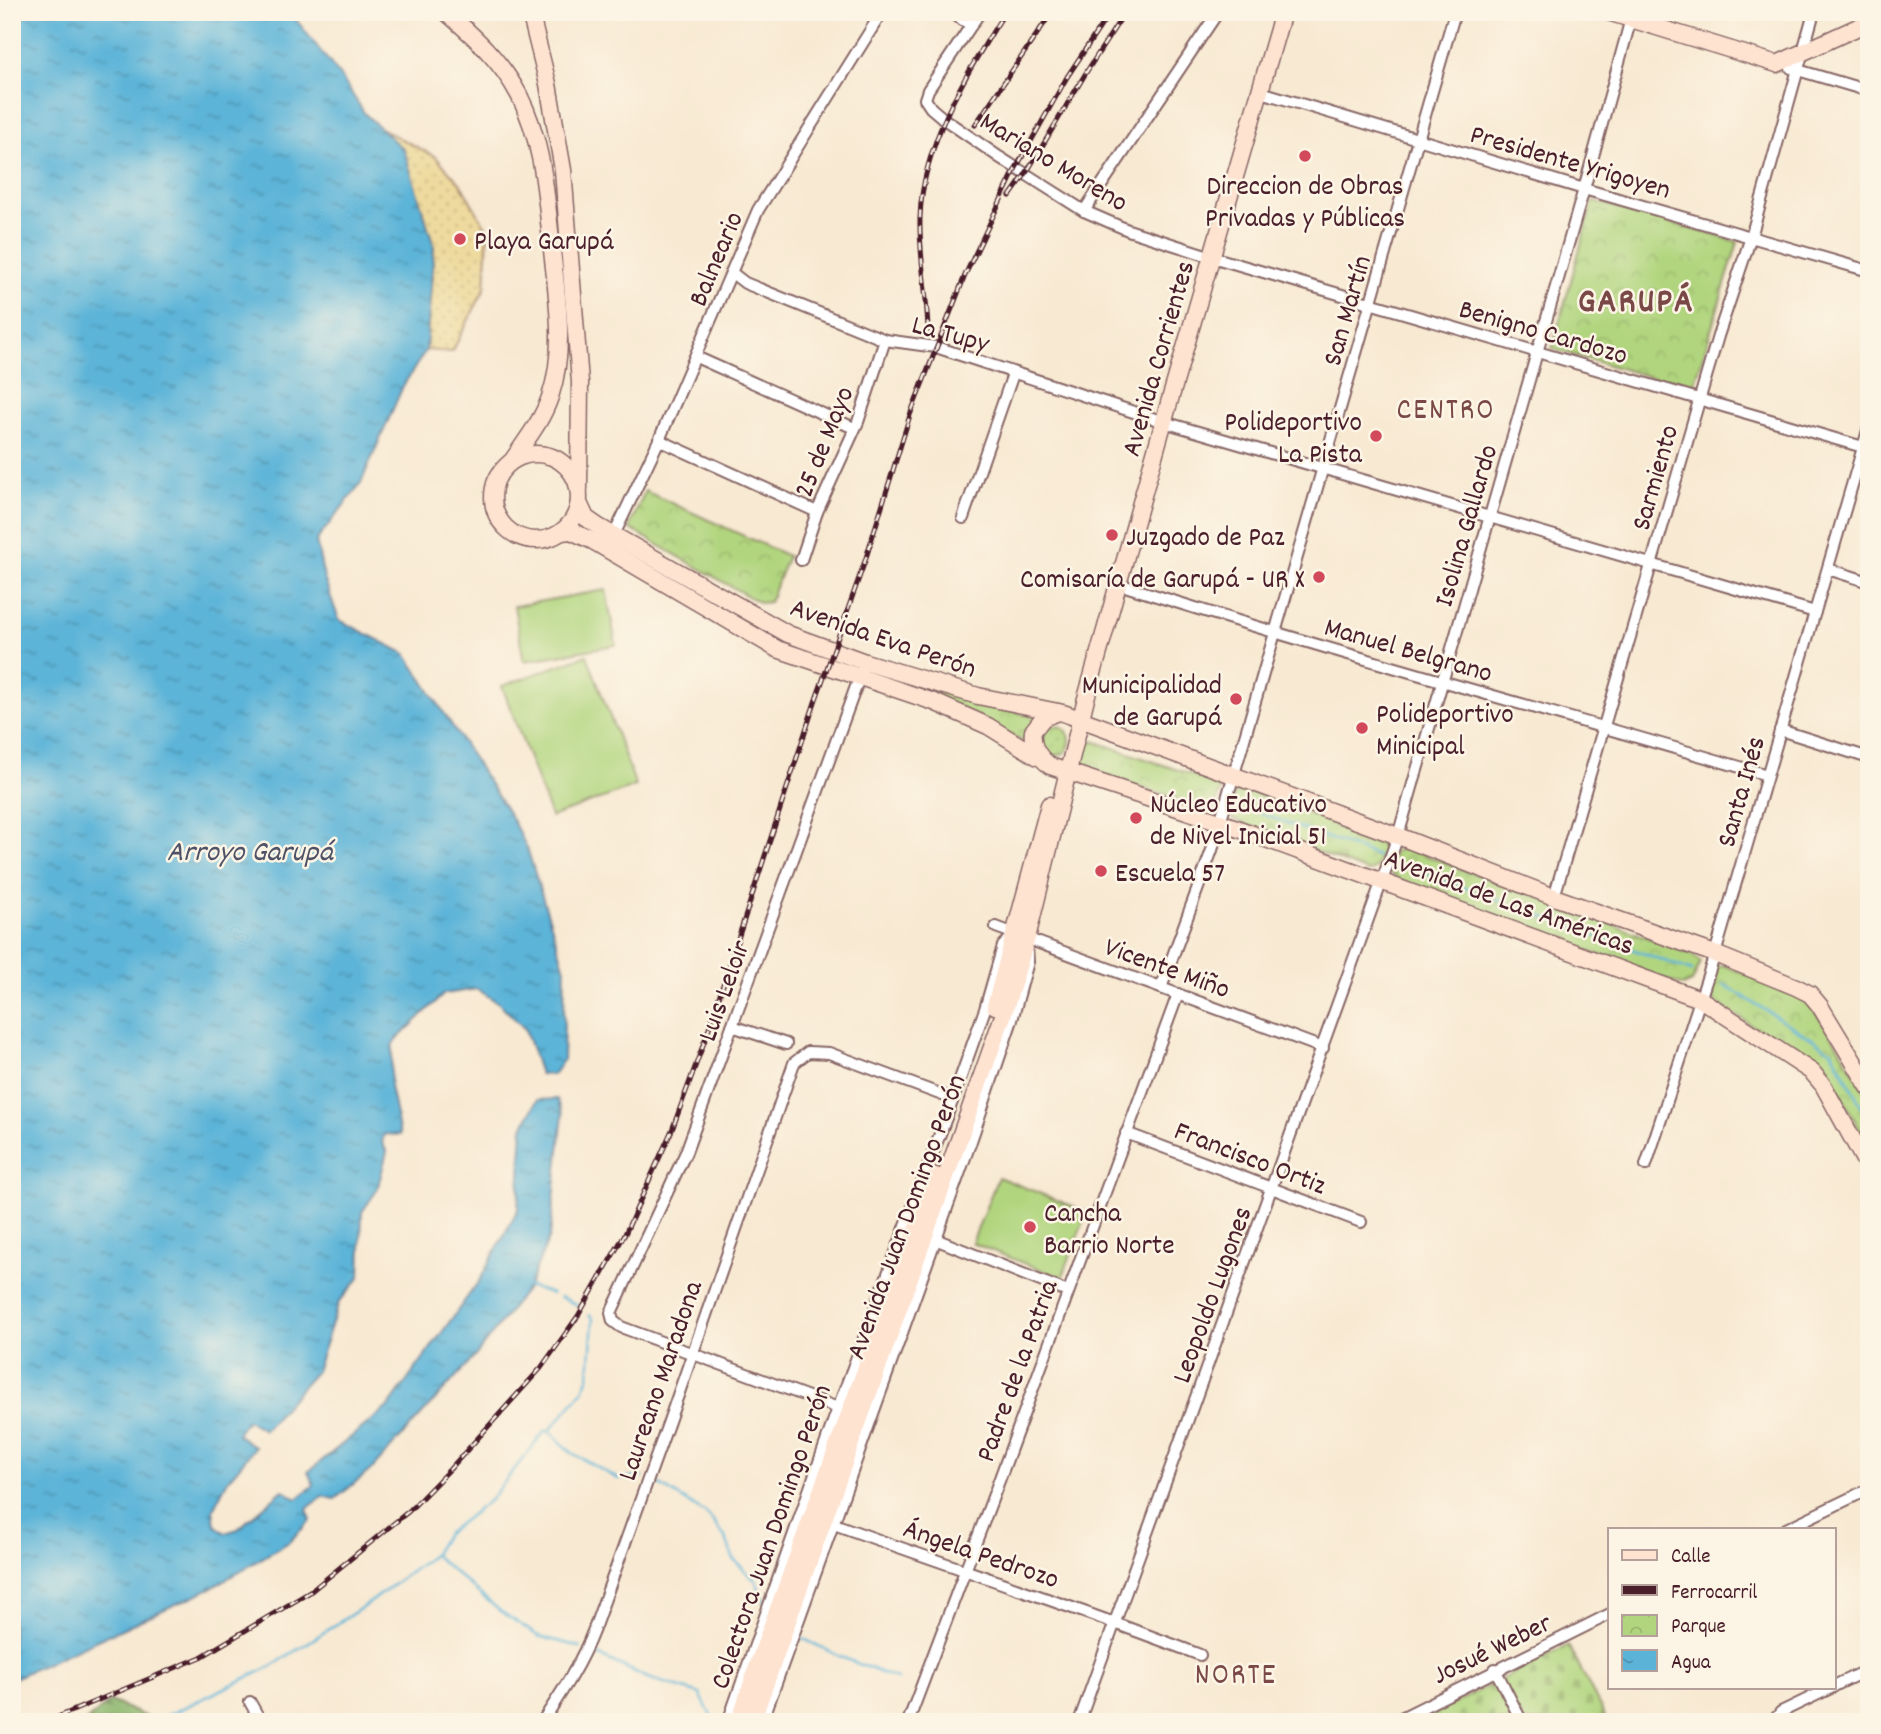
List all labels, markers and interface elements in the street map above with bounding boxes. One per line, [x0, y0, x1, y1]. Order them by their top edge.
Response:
street label: Mariano Moreno [971, 104, 1134, 224]
street label: Presidente Yrigoyen [1465, 117, 1675, 213]
marker: Direccion de Obras Privadas y Públicas [1297, 148, 1313, 164]
place label: Direccion de Obras Privadas y Públicas [1205, 169, 1405, 241]
street label: Balneario [681, 206, 756, 314]
place label: Playa Garupá [474, 224, 614, 264]
marker: Playa Garupá [452, 231, 468, 247]
street label: San Martín [1315, 251, 1385, 371]
street label: Avenida Corrientes [1114, 257, 1208, 462]
district label: GARUPÁ [1578, 279, 1694, 329]
street label: Benigno Cardozo [1454, 292, 1632, 378]
street label: La Tupy [907, 307, 993, 366]
street label: 25 de Mayo [786, 381, 867, 505]
district label: CENTRO [1396, 391, 1496, 434]
place label: Polideportivo La Pista [1224, 405, 1363, 477]
street label: Sarmiento [1624, 421, 1692, 536]
marker: Polideportivo La Pista [1368, 428, 1384, 444]
street label: Isolina Gallardo [1427, 441, 1511, 612]
place label: Juzgado de Paz [1126, 520, 1285, 560]
marker: Juzgado de Paz [1104, 527, 1120, 543]
place label: Comisaría de Garupá - UR X [1020, 562, 1305, 602]
marker: Comisaría de Garupá - UR X [1311, 569, 1327, 585]
street label: Avenida Eva Perón [784, 590, 981, 691]
street label: Manuel Belgrano [1319, 610, 1496, 696]
place label: Municipalidad de Garupá [1082, 668, 1222, 740]
marker: Municipalidad de Garupá [1228, 691, 1244, 707]
place label: Polideportivo Minicipal [1376, 697, 1514, 769]
marker: Polideportivo Minicipal [1354, 720, 1370, 736]
street label: Santa Inés [1709, 732, 1779, 853]
place label: Núcleo Educativo de Nivel Inicial 51 [1150, 787, 1327, 859]
marker: Núcleo Educativo de Nivel Inicial 51 [1128, 810, 1144, 826]
water label: Arroyo Garupá [167, 833, 336, 876]
street label: Avenida de Las Américas [1378, 841, 1639, 968]
place label: Escuela 57 [1115, 856, 1225, 896]
marker: Escuela 57 [1093, 863, 1109, 879]
street label: Vicente Miño [1098, 929, 1235, 1012]
street label: Luis Leloir [690, 935, 764, 1048]
street label: Avenida Juan Domingo Perón [838, 1069, 979, 1366]
street label: Francisco Ortiz [1167, 1113, 1331, 1208]
place label: Cancha Barrio Norte [1044, 1196, 1175, 1268]
street label: Leopoldo Lugones [1164, 1202, 1265, 1390]
marker: Cancha Barrio Norte [1022, 1219, 1038, 1235]
street label: Padre de la Patria [968, 1274, 1071, 1468]
street label: Laureano Maradona [610, 1275, 716, 1487]
street label: Colectora Juan Domingo Perón [703, 1380, 845, 1695]
street label: Ángela Pedrozo [897, 1511, 1064, 1602]
legend [1608, 1528, 1836, 1688]
text: Calle [1671, 1543, 1710, 1573]
text: Ferrocarril [1671, 1579, 1757, 1609]
street label: Josué Weber [1427, 1605, 1560, 1698]
text: Parque [1671, 1613, 1726, 1643]
text: Agua [1671, 1649, 1712, 1679]
district label: NORTE [1195, 1656, 1277, 1699]

